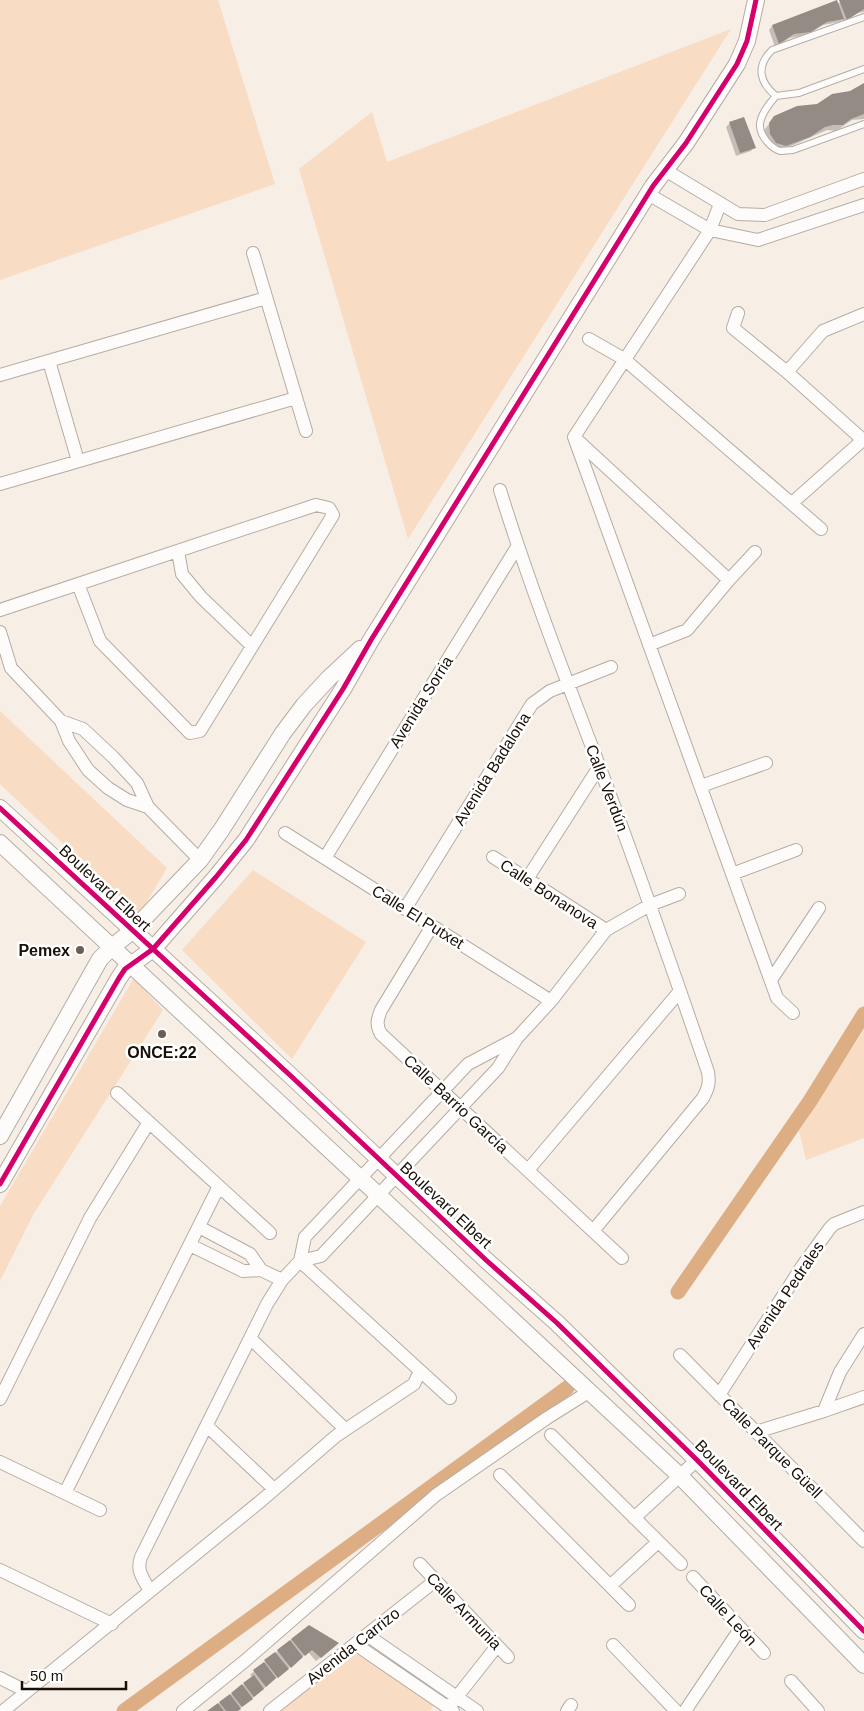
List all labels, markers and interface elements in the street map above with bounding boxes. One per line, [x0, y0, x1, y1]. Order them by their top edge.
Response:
street label: Avenida Sorria [386, 653, 456, 751]
street label: Avenida Badalona [450, 709, 534, 828]
street label: Calle Verdún [583, 742, 631, 834]
street label: Boulevard Elbert [56, 841, 154, 935]
street label: Calle Bonanova [497, 856, 601, 932]
street label: Calle El Putxet [369, 882, 467, 952]
place label: Pemex [18, 942, 70, 959]
marker: Pemex [74, 944, 86, 956]
marker: ONCE:22 [156, 1028, 168, 1040]
place label: ONCE:22 [127, 1044, 197, 1061]
street label: Calle Barrio García [400, 1051, 512, 1157]
street label: Boulevard Elbert [397, 1158, 495, 1252]
street label: Avenida Pedrales [743, 1238, 827, 1352]
street label: Calle Parque Güell [719, 1395, 825, 1501]
street label: Boulevard Elbert [692, 1437, 787, 1534]
street label: Calle Armunia [423, 1569, 505, 1653]
street label: Calle León [696, 1581, 760, 1649]
street label: Avenida Carrizo [303, 1604, 403, 1688]
scale bar [22, 1658, 126, 1690]
text: 50 m [30, 1667, 63, 1684]

